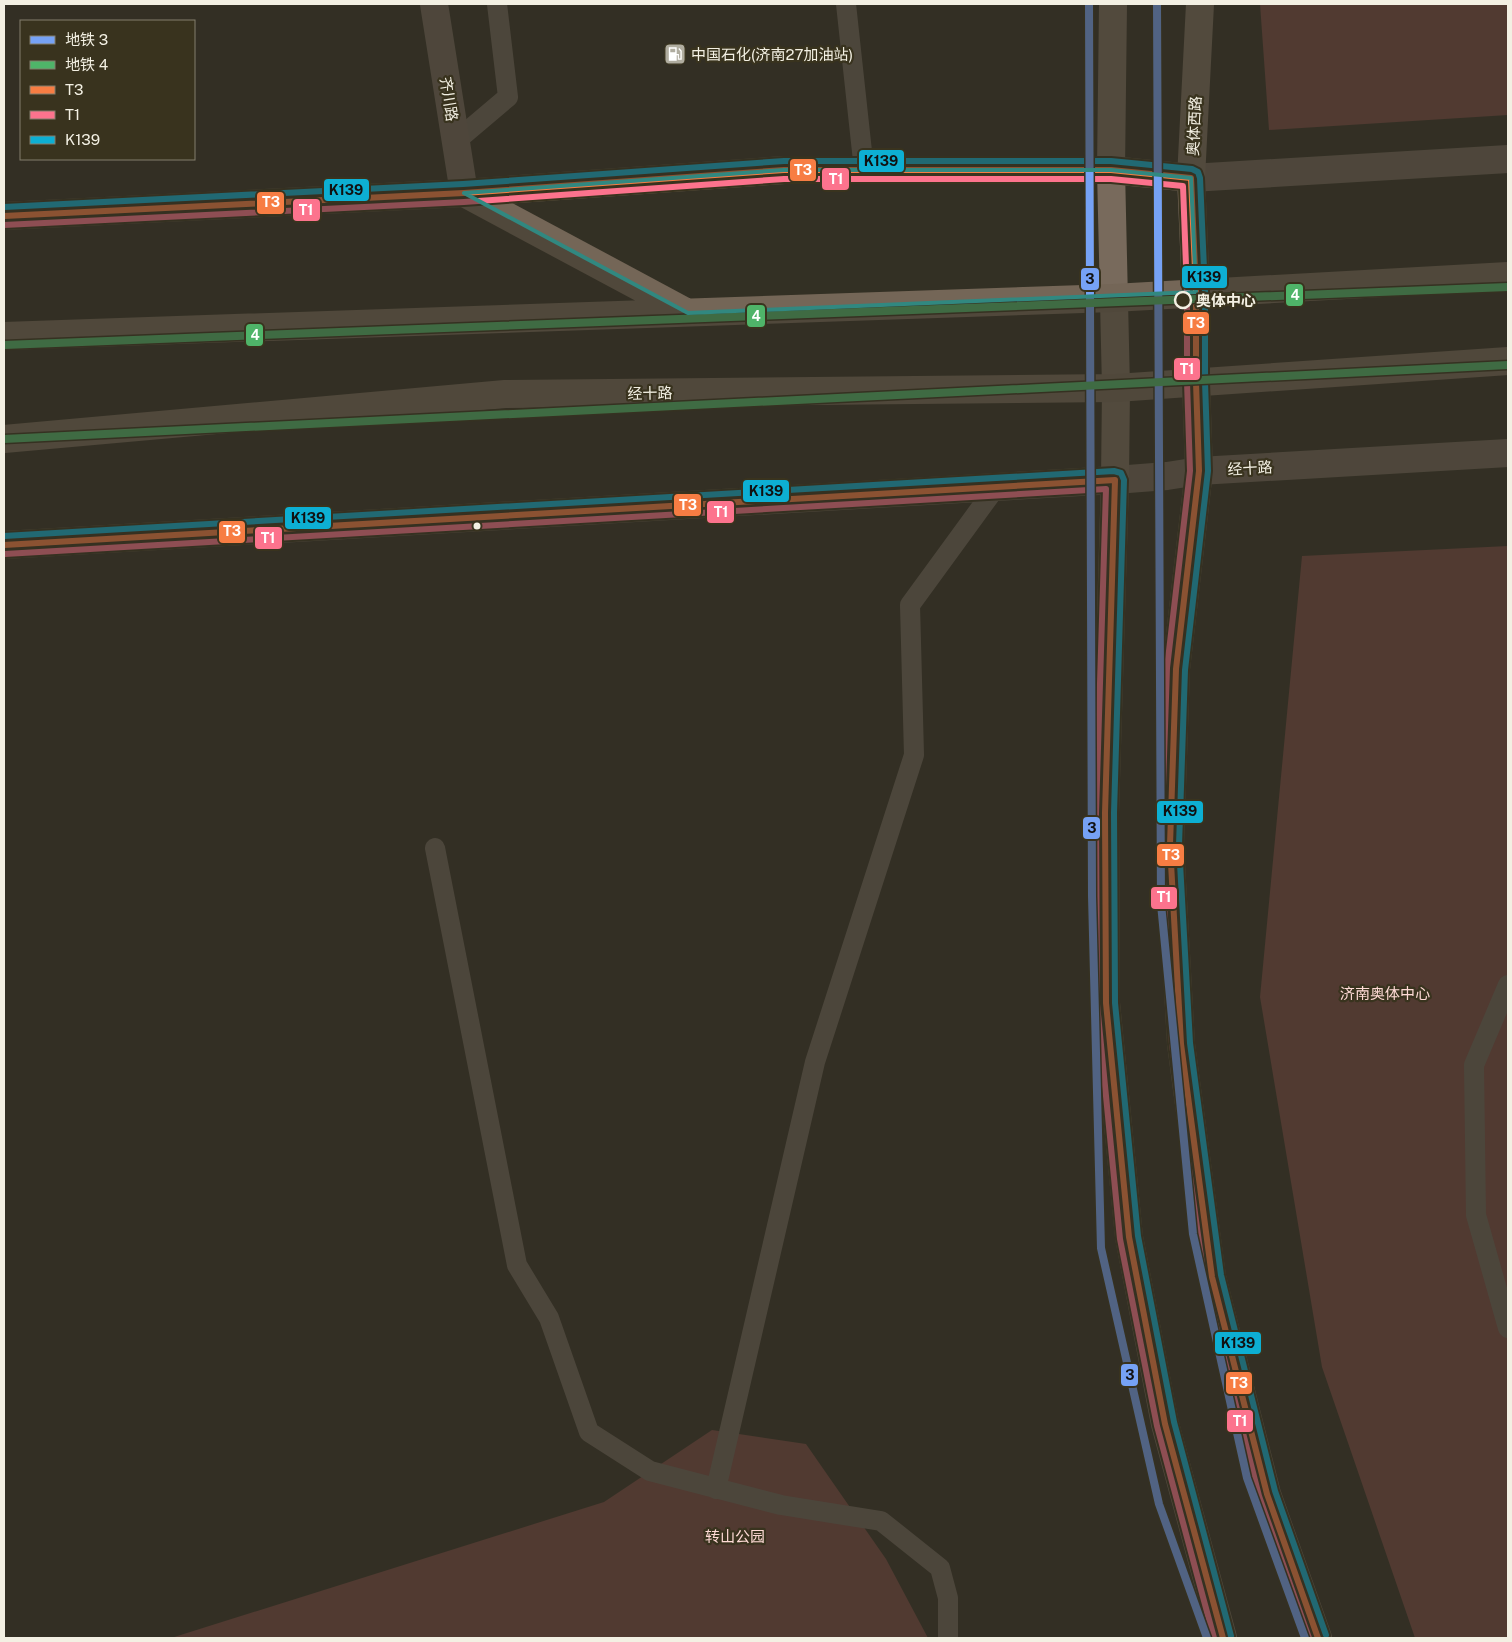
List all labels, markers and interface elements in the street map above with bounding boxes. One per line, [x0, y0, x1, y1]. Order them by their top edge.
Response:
legend [20, 20, 195, 160]
text: 地铁 3 [65, 31, 108, 48]
fuel station icon: 中国石化(济南27加油站) [663, 42, 687, 66]
place label: 中国石化(济南27加油站) [691, 46, 853, 63]
text: 地铁 4 [65, 56, 108, 73]
street label: 齐川路 [437, 75, 461, 123]
text: T3 [65, 81, 83, 98]
street label: 奥体西路 [1184, 96, 1204, 156]
text: T1 [65, 106, 80, 123]
text: K139 [65, 131, 100, 148]
line badge: K139 [858, 149, 905, 173]
text: K139 [864, 153, 898, 169]
line badge: T3 [789, 158, 817, 182]
text: T3 [794, 162, 812, 178]
line badge: T1 [821, 167, 850, 191]
text: T1 [829, 171, 843, 187]
line badge: K139 [323, 178, 370, 202]
text: K139 [329, 182, 363, 198]
line badge: T3 [256, 191, 285, 215]
text: T3 [262, 194, 280, 210]
line badge: T1 [292, 198, 321, 222]
text: T1 [299, 202, 313, 218]
line badge: K139 [1181, 265, 1228, 289]
line badge: 3 [1080, 267, 1100, 291]
text: K139 [1187, 269, 1221, 285]
text: 3 [1085, 271, 1095, 287]
line badge: 4 [1285, 283, 1304, 307]
text: 4 [1290, 287, 1300, 303]
marker: 奥体中心 [1174, 291, 1192, 309]
place label: 奥体中心 [1196, 292, 1256, 309]
line badge: 4 [746, 304, 766, 328]
text: 4 [751, 308, 761, 324]
line badge: T3 [1182, 311, 1210, 335]
text: T3 [1187, 315, 1205, 331]
line badge: 4 [245, 323, 264, 347]
text: 4 [250, 327, 260, 343]
line badge: T1 [1173, 357, 1201, 381]
text: T1 [1180, 361, 1194, 377]
street label: 经十路 [627, 384, 673, 402]
street label: 经十路 [1227, 458, 1273, 478]
line badge: K139 [742, 479, 790, 503]
text: K139 [749, 483, 783, 499]
line badge: T3 [673, 493, 702, 517]
text: T3 [679, 497, 697, 513]
line badge: T1 [706, 500, 735, 524]
text: T1 [714, 504, 728, 520]
line badge: K139 [284, 506, 332, 530]
text: K139 [291, 510, 325, 526]
line badge: T3 [218, 520, 246, 544]
unlabelled marker [472, 521, 482, 531]
text: T3 [223, 523, 241, 539]
line badge: T1 [254, 526, 283, 550]
text: T1 [261, 530, 275, 546]
line badge: K139 [1156, 800, 1204, 824]
text: K139 [1163, 803, 1197, 819]
line badge: 3 [1082, 816, 1101, 840]
text: 3 [1087, 820, 1097, 836]
line badge: T3 [1156, 843, 1185, 867]
text: T3 [1162, 847, 1180, 863]
line badge: T1 [1150, 886, 1178, 910]
text: T1 [1157, 889, 1171, 905]
park label: 济南奥体中心 [1340, 985, 1430, 1002]
line badge: K139 [1214, 1331, 1262, 1355]
text: K139 [1221, 1335, 1255, 1351]
line badge: 3 [1120, 1363, 1139, 1387]
text: 3 [1125, 1367, 1135, 1383]
line badge: T3 [1225, 1371, 1253, 1395]
text: T3 [1230, 1375, 1248, 1391]
line badge: T1 [1226, 1409, 1254, 1433]
text: T1 [1233, 1413, 1247, 1429]
park label: 转山公园 [705, 1528, 765, 1545]

